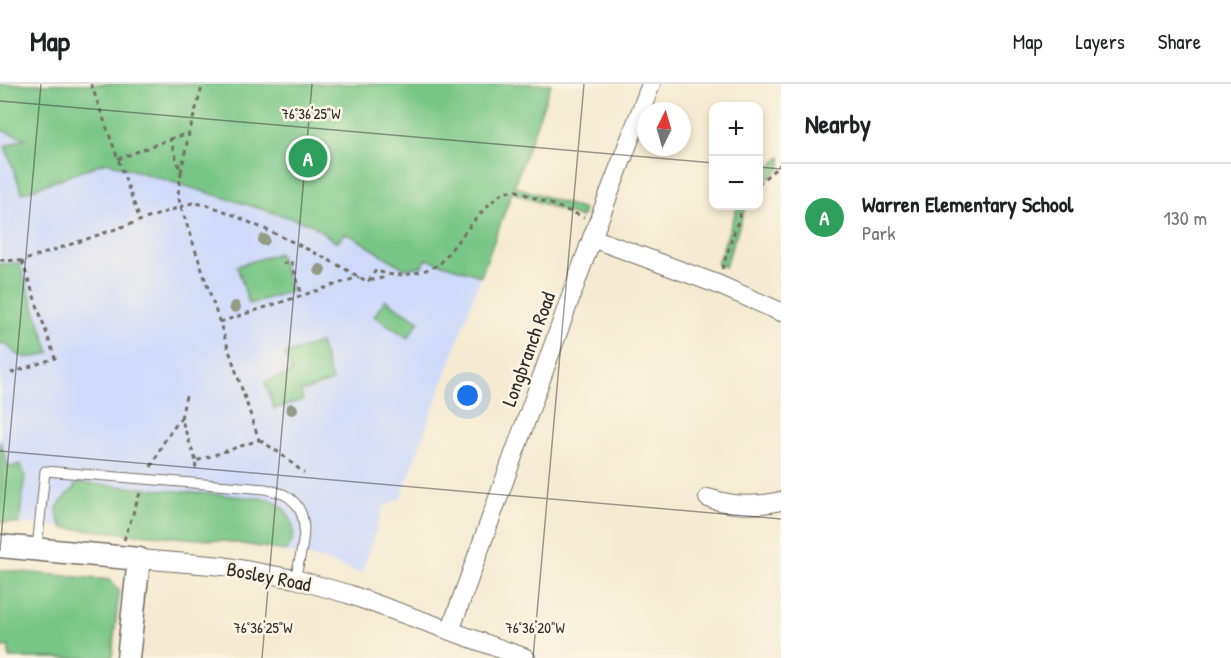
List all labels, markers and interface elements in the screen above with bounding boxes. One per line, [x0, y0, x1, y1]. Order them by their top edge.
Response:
text: Map [30, 22, 70, 60]
text: Map [1013, 27, 1042, 56]
text: Layers [1075, 27, 1125, 56]
text: Share [1158, 27, 1201, 56]
north arrow [637, 102, 691, 156]
map controls [709, 102, 763, 210]
button: + [709, 102, 763, 156]
text: 76°36'25"W [281, 103, 341, 124]
text: Nearby [805, 106, 871, 141]
pin: A [288, 136, 328, 181]
button: − [709, 156, 763, 210]
text: Warren Elementary School [862, 189, 1073, 219]
text: A [820, 204, 829, 231]
text: 130 m [1164, 204, 1207, 231]
text: Park [862, 219, 895, 246]
street label: Longbranch Road [495, 288, 561, 410]
your location [453, 381, 482, 410]
street label: Bosley Road [225, 555, 313, 597]
text: 76°36'25"W [233, 617, 293, 638]
text: 76°36'20"W [505, 617, 566, 638]

